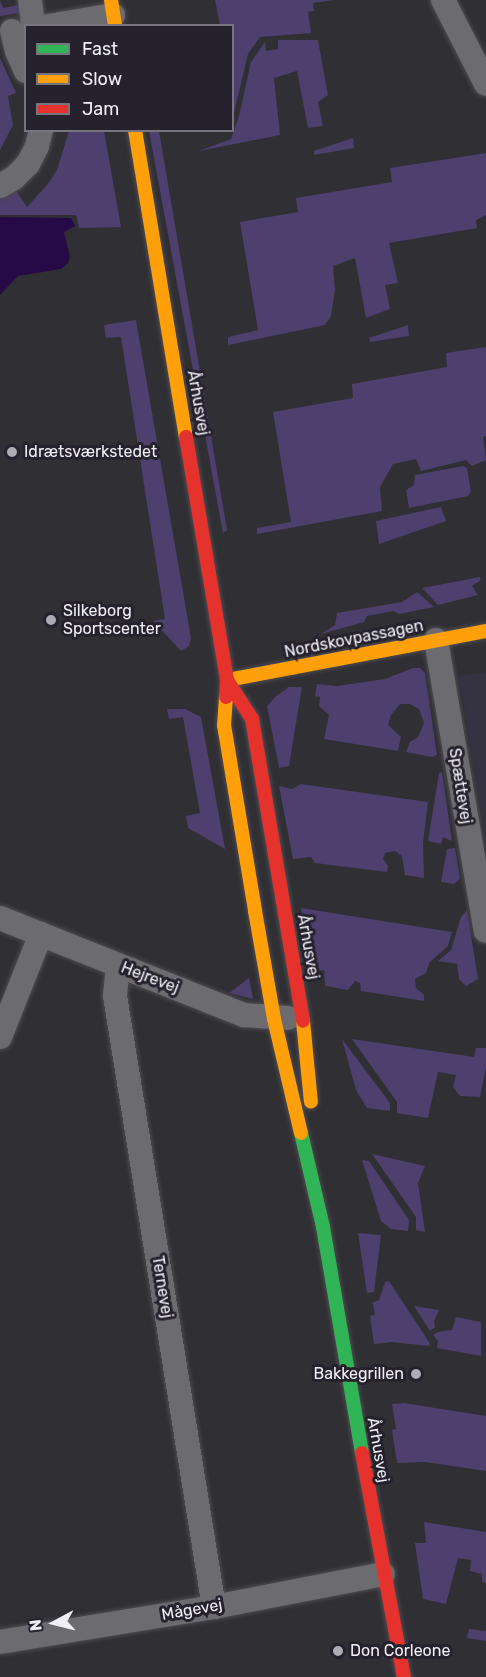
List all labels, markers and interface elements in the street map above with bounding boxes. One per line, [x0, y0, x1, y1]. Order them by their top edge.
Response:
legend [24, 24, 234, 132]
text: Fast [82, 38, 118, 60]
text: Slow [82, 68, 122, 90]
text: Jam [82, 98, 119, 120]
street label: Århusvej [183, 369, 213, 437]
place label: Idrætsværkstedet [24, 442, 157, 462]
marker: Idrætsværkstedet [5, 445, 19, 459]
place label: Silkeborg Sportscenter [63, 601, 161, 639]
marker: Silkeborg Sportscenter [44, 613, 58, 627]
street label: Nordskovpassagen [283, 616, 425, 662]
street label: Spættevej [445, 747, 475, 825]
street label: Århusvej [293, 913, 323, 981]
street label: Hejrevej [118, 958, 182, 998]
street label: Ternevej [148, 1255, 176, 1319]
place label: Bakkegrillen [313, 1364, 404, 1384]
marker: Bakkegrillen [409, 1367, 423, 1381]
street label: Århusvej [363, 1416, 393, 1484]
north arrow [24, 1593, 84, 1653]
street label: Mågevej [160, 1595, 224, 1625]
text: N [26, 1618, 46, 1632]
place label: Don Corleone [350, 1641, 450, 1661]
marker: Don Corleone [331, 1644, 345, 1658]

